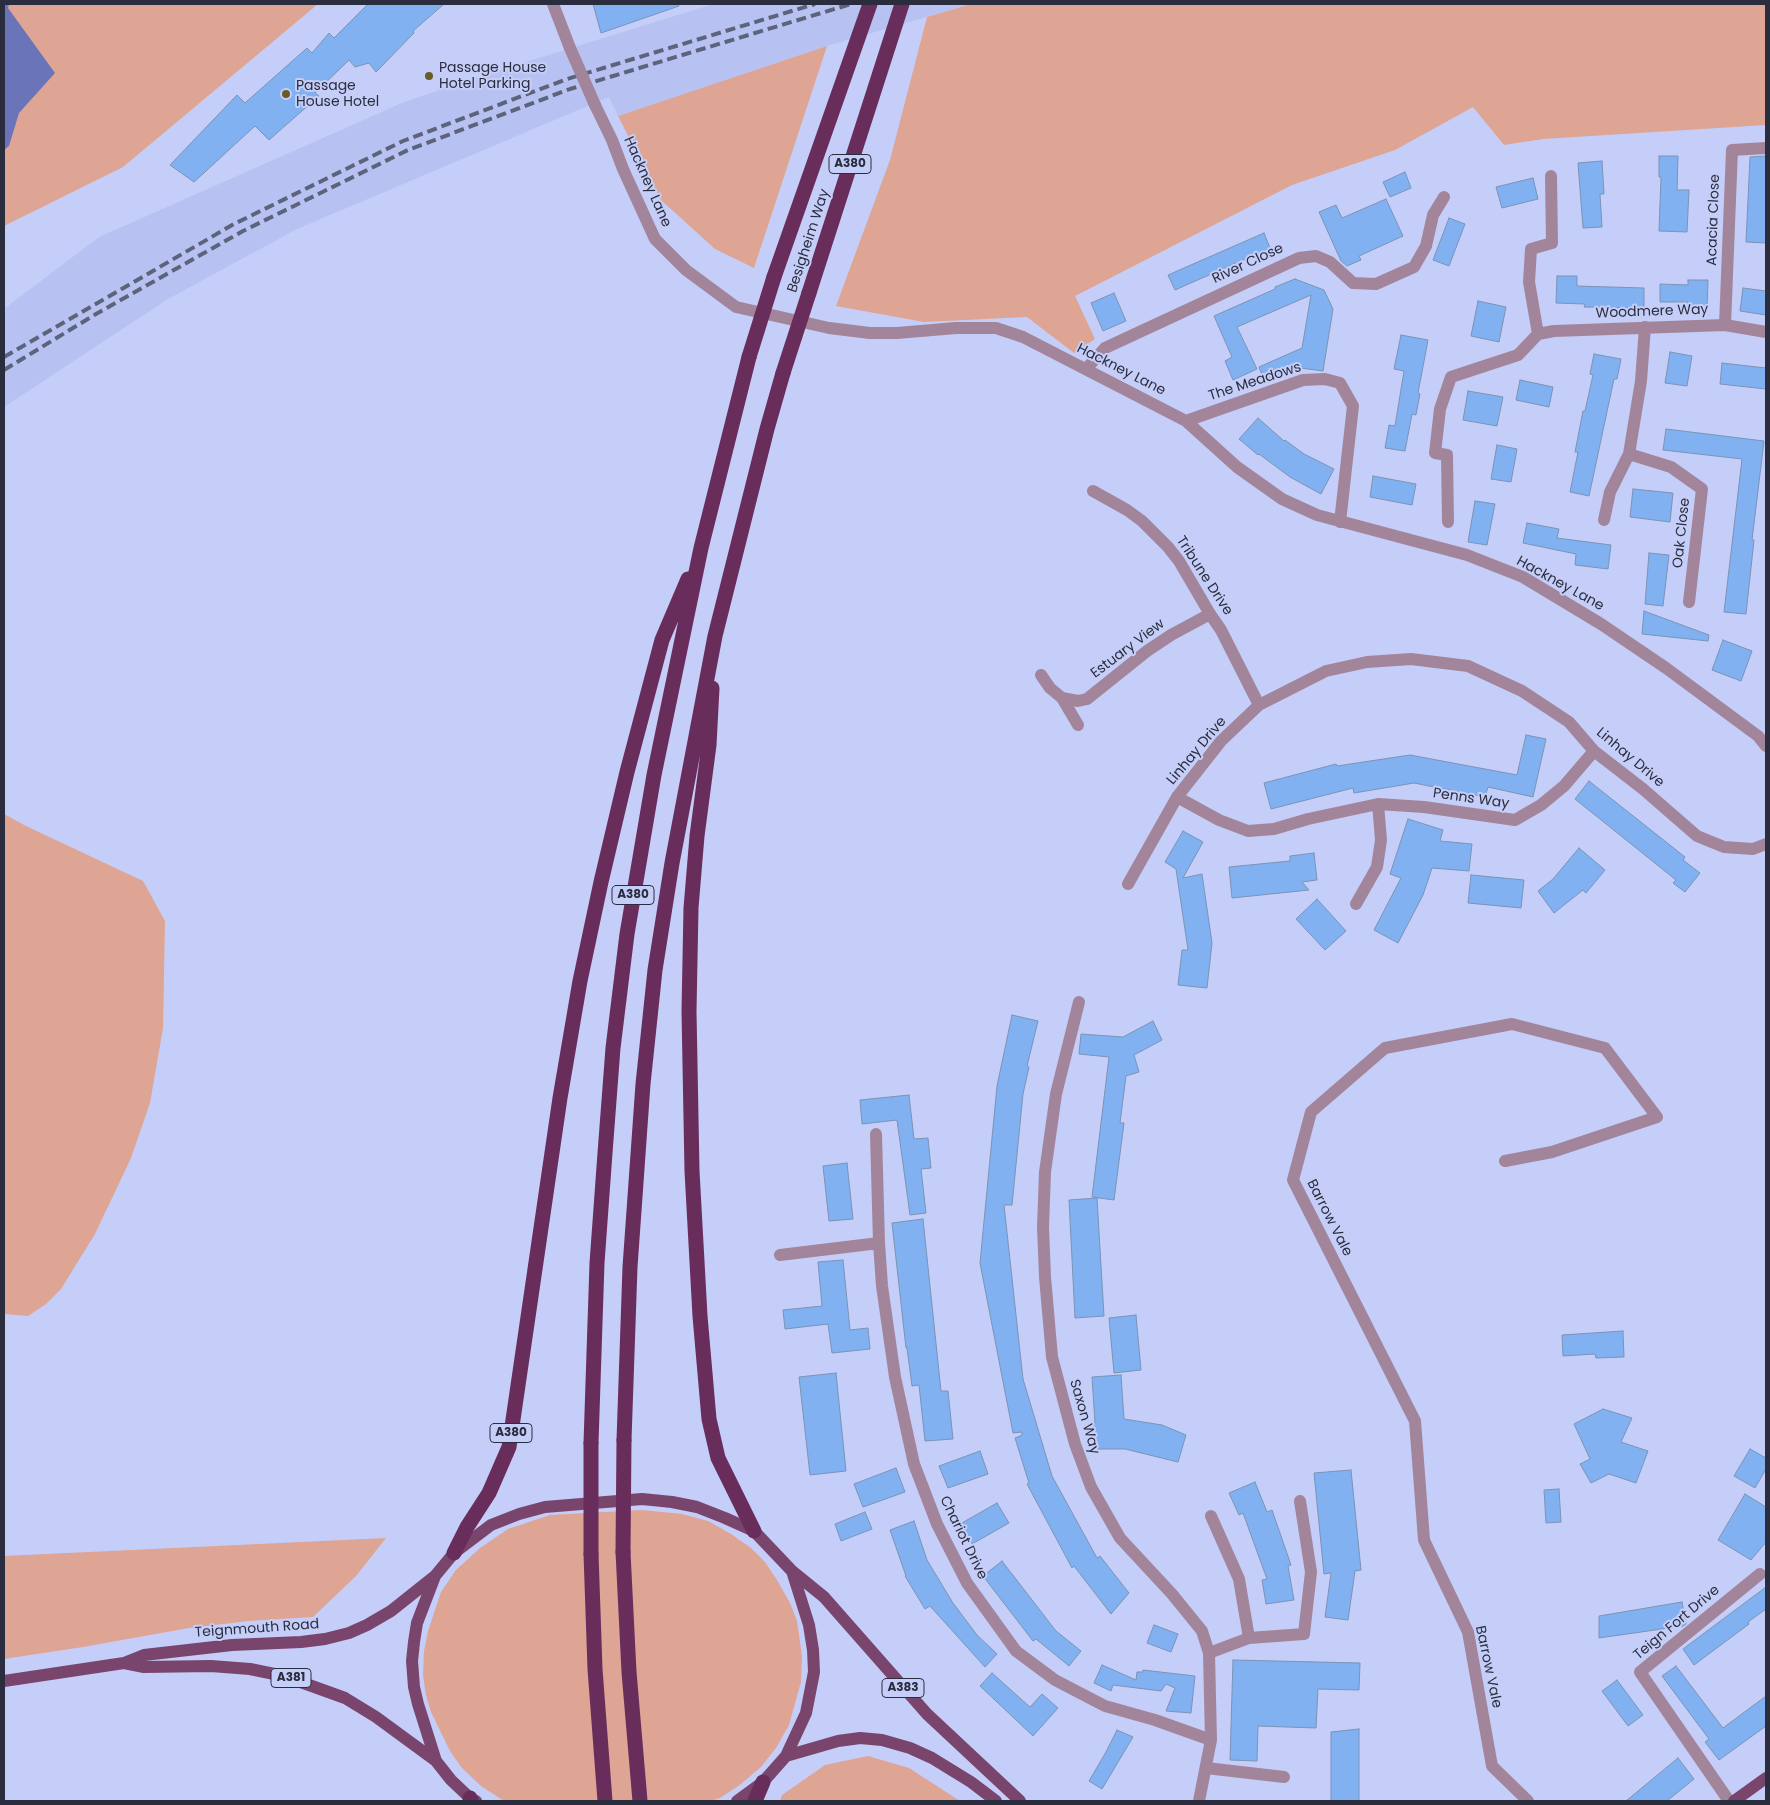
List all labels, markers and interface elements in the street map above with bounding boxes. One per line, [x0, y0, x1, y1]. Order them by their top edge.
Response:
place label: Passage House Hotel Parking [439, 60, 546, 92]
marker: Passage House Hotel Parking [423, 70, 435, 82]
place label: Passage House Hotel [296, 78, 379, 110]
marker: Passage House Hotel [280, 88, 292, 100]
street label: Hackney Lane [620, 134, 674, 230]
road number: A380 [829, 154, 871, 173]
street label: Acacia Close [1704, 174, 1724, 266]
street label: Besigheim Way [784, 187, 834, 295]
street label: River Close [1210, 240, 1286, 288]
street label: Woodmere Way [1595, 302, 1709, 322]
street label: Hackney Lane [1074, 340, 1168, 400]
street label: The Meadows [1207, 359, 1303, 405]
street label: Oak Close [1670, 497, 1694, 569]
street label: Tribune Drive [1172, 533, 1236, 619]
street label: Hackney Lane [1513, 553, 1607, 615]
street label: Estuary View [1088, 616, 1168, 682]
street label: Linhay Drive [1164, 714, 1230, 788]
street label: Linhay Drive [1593, 725, 1667, 791]
street label: Penns Way [1432, 785, 1510, 813]
road number: A380 [612, 886, 654, 904]
street label: Barrow Vale [1303, 1177, 1355, 1259]
street label: Saxon Way [1065, 1378, 1103, 1456]
road number: A380 [490, 1424, 532, 1442]
street label: Chariot Drive [936, 1494, 990, 1582]
street label: Teign Fort Drive [1631, 1582, 1723, 1664]
street label: Teignmouth Road [194, 1616, 320, 1642]
street label: Barrow Vale [1471, 1624, 1505, 1710]
road number: A381 [271, 1669, 311, 1688]
road number: A383 [882, 1679, 924, 1698]

